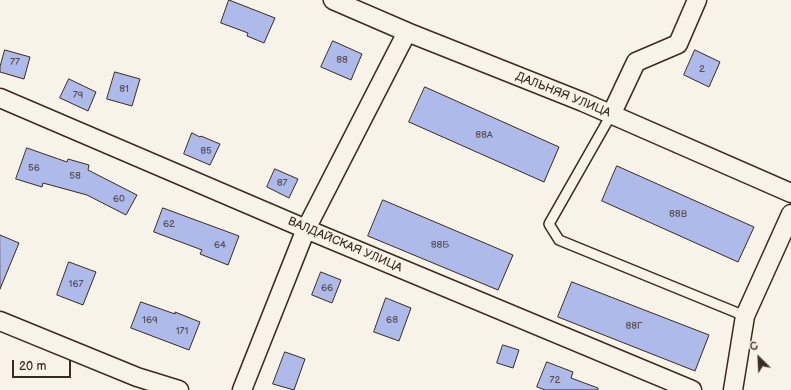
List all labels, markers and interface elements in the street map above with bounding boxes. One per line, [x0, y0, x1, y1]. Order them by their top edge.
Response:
house number: 88 [336, 54, 348, 66]
house number: 77 [10, 56, 20, 68]
house number: 2 [699, 63, 705, 75]
street label: ДАЛЬНЯЯ УЛИЦА [513, 69, 613, 121]
house number: 81 [119, 83, 129, 95]
house number: 79 [73, 89, 83, 101]
house number: 88А [475, 129, 493, 141]
house number: 85 [200, 145, 212, 157]
house number: 56 [28, 162, 40, 174]
house number: 58 [69, 170, 81, 182]
house number: 87 [277, 177, 287, 189]
house number: 60 [113, 193, 125, 205]
house number: 88В [669, 208, 687, 220]
street label: ВАЛДАЙСКАЯ УЛИЦА [286, 214, 404, 276]
house number: 62 [163, 218, 175, 230]
house number: 64 [214, 239, 226, 251]
house number: 88Б [431, 239, 449, 251]
house number: 167 [69, 278, 83, 290]
house number: 66 [321, 282, 333, 294]
house number: 169 [142, 314, 158, 326]
house number: 68 [386, 314, 398, 326]
house number: 88Г [625, 320, 643, 332]
house number: 171 [176, 325, 188, 337]
north arrow [739, 338, 779, 378]
text: С [748, 339, 760, 354]
scale bar [14, 352, 73, 378]
text: 20 m [19, 359, 46, 374]
house number: 72 [550, 374, 560, 386]

